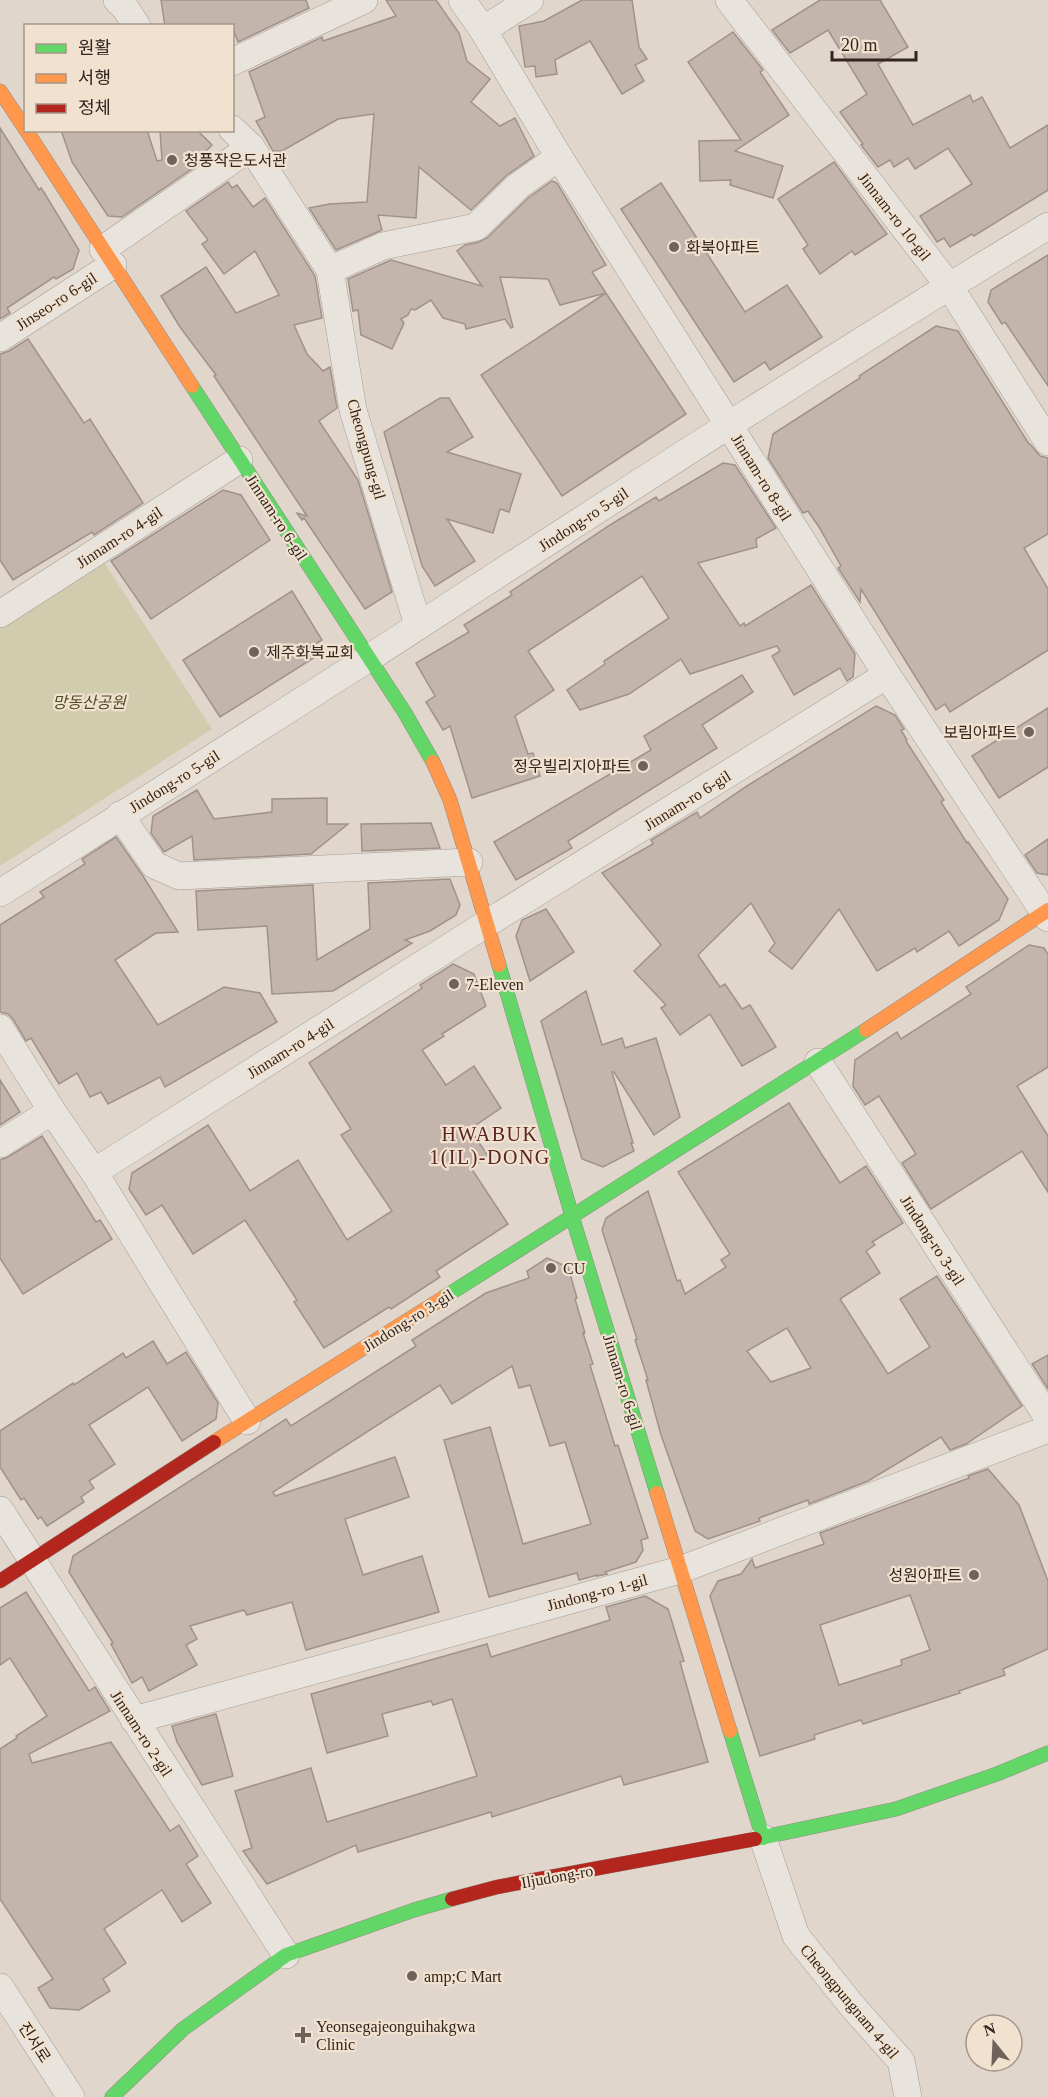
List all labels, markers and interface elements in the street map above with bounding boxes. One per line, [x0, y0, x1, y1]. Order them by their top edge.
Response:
legend [24, 24, 234, 132]
scale bar [832, 24, 916, 62]
text: 20 m [841, 35, 878, 55]
text: 원활 [78, 38, 111, 58]
text: 서행 [78, 68, 111, 88]
text: 정체 [78, 98, 111, 118]
place label: 청풍작은도서관 [184, 152, 287, 169]
marker: 청풍작은도서관 [165, 153, 179, 167]
street label: Jinnam-ro 10-gil [854, 169, 935, 265]
place label: 화북아파트 [686, 239, 760, 256]
marker: 화북아파트 [667, 240, 681, 254]
street label: Jinseo-ro 6-gil [13, 269, 101, 335]
street label: Cheongpung-gil [343, 397, 389, 502]
street label: Jinnam-ro 8-gil [727, 431, 795, 525]
street label: Jinnam-ro 6-gil [242, 471, 311, 564]
street label: Jindong-ro 5-gil [535, 484, 632, 556]
street label: Jinnam-ro 4-gil [73, 503, 166, 572]
place label: 제주화북교회 [266, 644, 354, 661]
marker: 제주화북교회 [247, 645, 261, 659]
park label: 망동산공원 [52, 694, 127, 711]
place label: 보림아파트 [943, 724, 1017, 741]
marker: 보림아파트 [1022, 725, 1036, 739]
street label: Jindong-ro 5-gil [126, 746, 224, 817]
place label: 정우빌리지아파트 [513, 758, 631, 775]
marker: 정우빌리지아파트 [636, 759, 650, 773]
street label: Jinnam-ro 6-gil [641, 767, 735, 835]
place label: 7-Eleven [466, 976, 524, 993]
marker: 7-Eleven [447, 977, 461, 991]
street label: Jinnam-ro 4-gil [244, 1015, 338, 1083]
district label: HWABUK 1(IL)-DONG [429, 1123, 551, 1169]
street label: Jindong-ro 3-gil [896, 1192, 968, 1289]
place label: CU [563, 1260, 586, 1277]
marker: CU [544, 1261, 558, 1275]
street label: Jindong-ro 3-gil [360, 1285, 458, 1356]
street label: Jinnam-ro 6-gil [599, 1332, 645, 1433]
place label: 성원아파트 [888, 1567, 962, 1584]
marker: 성원아파트 [967, 1568, 981, 1582]
street label: Jindong-ro 1-gil [545, 1571, 650, 1615]
street label: Jinnam-ro 2-gil [107, 1687, 176, 1780]
street label: Iljudong-ro [520, 1862, 595, 1892]
street label: Cheongpungnam 4-gil [796, 1941, 903, 2063]
place label: amp;C Mart [424, 1968, 502, 1986]
marker: amp;C Mart [405, 1969, 419, 1983]
north arrow [964, 2013, 1024, 2073]
place label: Yeonsegajeonguihakgwa Clinic [316, 2018, 475, 2053]
street label: 진서로 [15, 2019, 54, 2066]
text: N [981, 2019, 998, 2039]
marker: Yeonsegajeonguihakgwa Clinic [294, 2026, 312, 2044]

